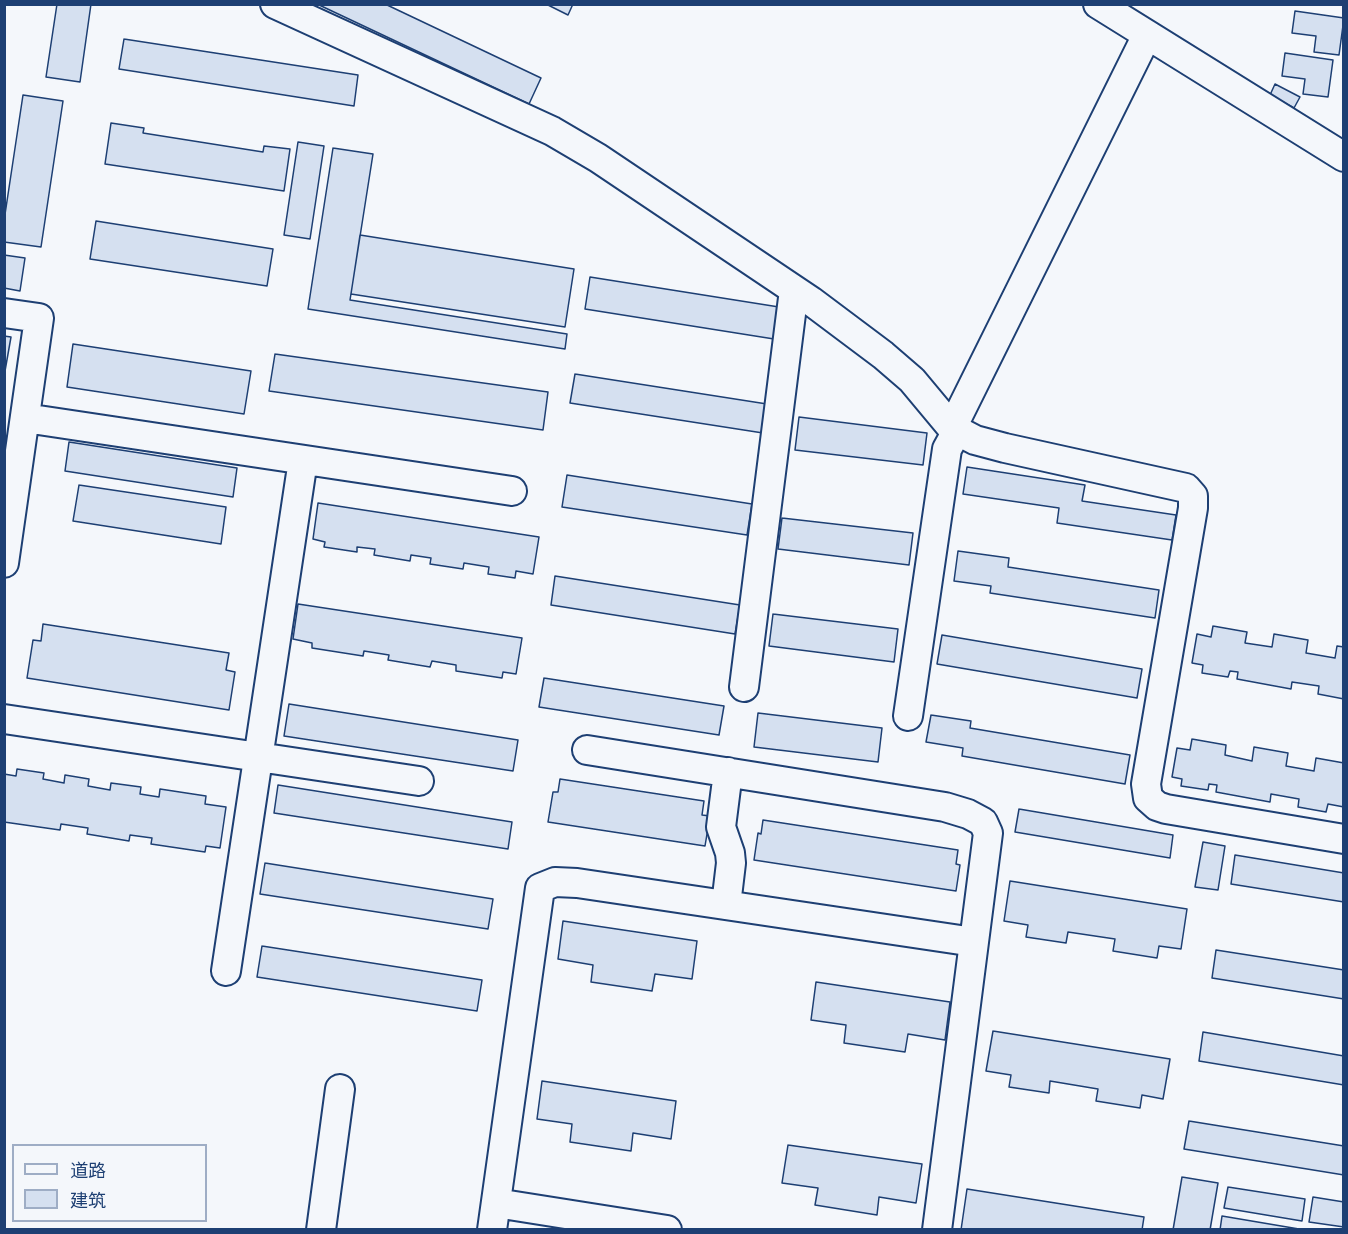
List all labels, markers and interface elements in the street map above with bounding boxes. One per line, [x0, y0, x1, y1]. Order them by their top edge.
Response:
legend [12, 1144, 207, 1222]
text: 道路 [70, 1160, 106, 1182]
text: 建筑 [70, 1190, 106, 1212]

